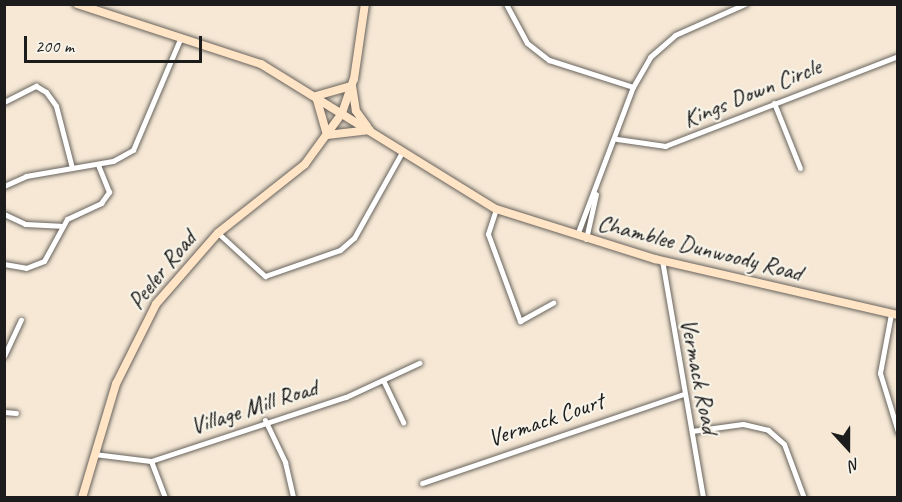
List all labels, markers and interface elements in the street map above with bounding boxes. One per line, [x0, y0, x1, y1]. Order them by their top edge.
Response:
scale bar [27, 24, 206, 62]
text: 200 m [35, 35, 74, 57]
street label: Kings Down Circle [679, 52, 825, 134]
street label: Chamblee Dunwoody Road [595, 209, 805, 287]
street label: Peeler Road [122, 225, 202, 315]
street label: Vermack Road [674, 317, 724, 435]
street label: Village Mill Road [187, 373, 321, 441]
street label: Vermack Court [484, 387, 608, 453]
north arrow [818, 418, 878, 478]
text: N [846, 454, 863, 476]

